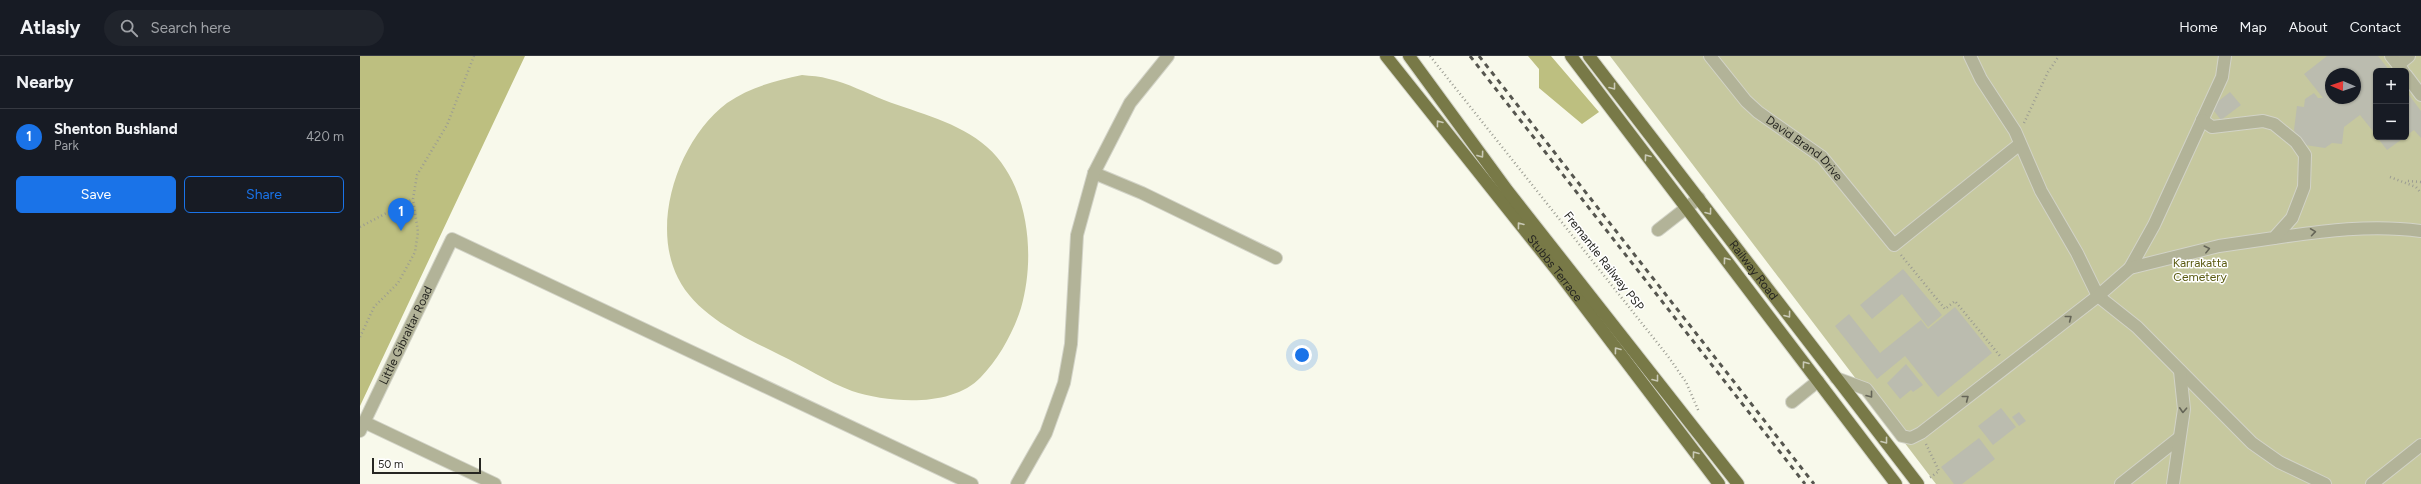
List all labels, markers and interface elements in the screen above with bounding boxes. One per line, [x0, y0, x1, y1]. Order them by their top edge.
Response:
search box [104, 10, 384, 46]
text: Atlasly [20, 16, 80, 39]
icon: search [118, 17, 140, 39]
text: Search here [150, 19, 231, 37]
text: Home [2179, 19, 2218, 36]
text: Map [2240, 19, 2267, 36]
text: About [2289, 19, 2328, 36]
text: Contact [2350, 19, 2401, 36]
north arrow [2325, 68, 2361, 104]
map controls [2373, 68, 2409, 140]
button: + [2373, 68, 2409, 104]
text: Nearby [16, 72, 74, 92]
one-way arrow [1608, 82, 1615, 89]
button: − [2373, 104, 2409, 140]
street label: David Brand Drive [1763, 113, 1846, 184]
text: Shenton Bushland [54, 120, 178, 138]
one-way arrow [1437, 120, 1444, 127]
text: 1 [26, 129, 32, 144]
text: 420 m [306, 129, 344, 144]
text: Park [54, 138, 79, 153]
one-way arrow [1476, 151, 1483, 158]
one-way arrow [1645, 154, 1652, 161]
button: Save [16, 176, 176, 213]
button: Share [184, 176, 344, 213]
pin: 1 [388, 198, 414, 231]
one-way arrow [1705, 208, 1712, 215]
street label: Fremantle Railway PSP [1561, 209, 1647, 313]
one-way arrow [1518, 222, 1525, 229]
one-way arrow [2310, 228, 2316, 237]
street label: Stubbs Terrace [1524, 232, 1585, 305]
street label: Railway Road [1726, 238, 1781, 303]
one-way arrow [2204, 245, 2210, 253]
park label: Karrakatta Cemetery [2173, 256, 2227, 284]
one-way arrow [1724, 258, 1731, 265]
street label: Little Gibraltar Road [376, 284, 435, 387]
one-way arrow [1784, 311, 1791, 318]
one-way arrow [2065, 316, 2072, 323]
your location [1292, 345, 1312, 365]
one-way arrow [1614, 347, 1621, 354]
one-way arrow [1802, 361, 1809, 368]
one-way arrow [1651, 375, 1658, 382]
one-way arrow [1865, 390, 1872, 397]
one-way arrow [1962, 395, 1969, 402]
one-way arrow [2179, 407, 2187, 413]
one-way arrow [1880, 436, 1887, 443]
one-way arrow [1693, 451, 1700, 458]
scale bar [372, 456, 481, 475]
text: 50 m [378, 458, 403, 471]

